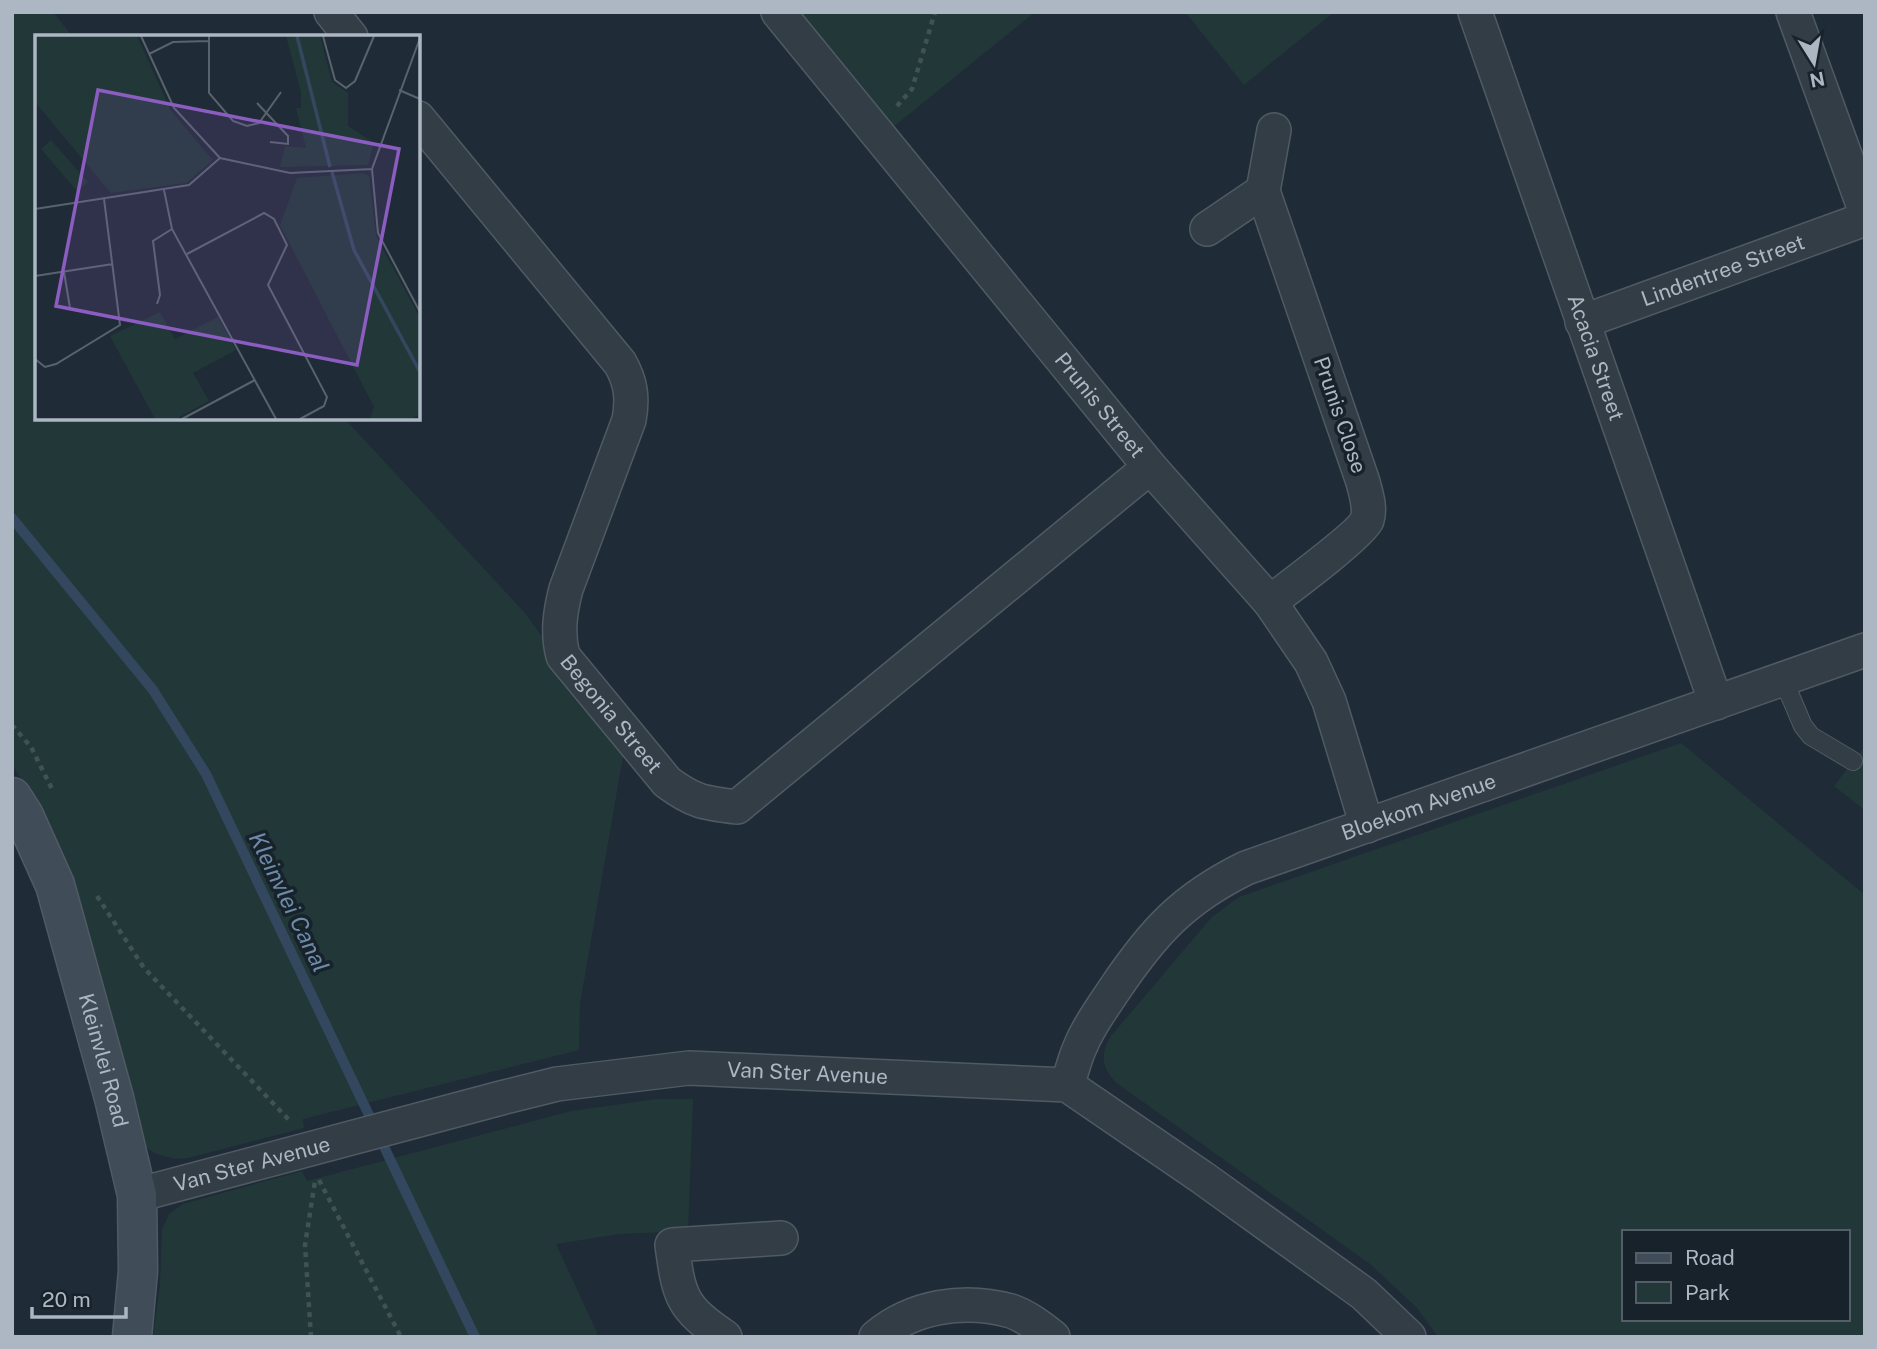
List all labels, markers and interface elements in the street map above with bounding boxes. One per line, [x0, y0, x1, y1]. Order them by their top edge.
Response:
north arrow [1779, 28, 1849, 98]
inset map [35, 35, 420, 420]
text: N [1808, 67, 1827, 92]
street label: Lindentree Street [1638, 229, 1808, 311]
street label: Acacia Street [1562, 291, 1630, 424]
street label: Prunis Street [1050, 347, 1150, 463]
street label: Prunis Close [1309, 353, 1372, 476]
street label: Begonia Street [555, 649, 667, 778]
street label: Bloekom Avenue [1338, 768, 1499, 845]
water label: Kleinvlei Canal [244, 827, 335, 976]
street label: Kleinvlei Road [74, 990, 133, 1130]
street label: Van Ster Avenue [727, 1057, 889, 1089]
street label: Van Ster Avenue [171, 1131, 333, 1197]
legend [1622, 1230, 1849, 1321]
text: Road [1685, 1245, 1735, 1270]
scale bar [32, 1276, 126, 1320]
text: Park [1685, 1280, 1730, 1305]
text: 20 m [42, 1287, 91, 1312]

